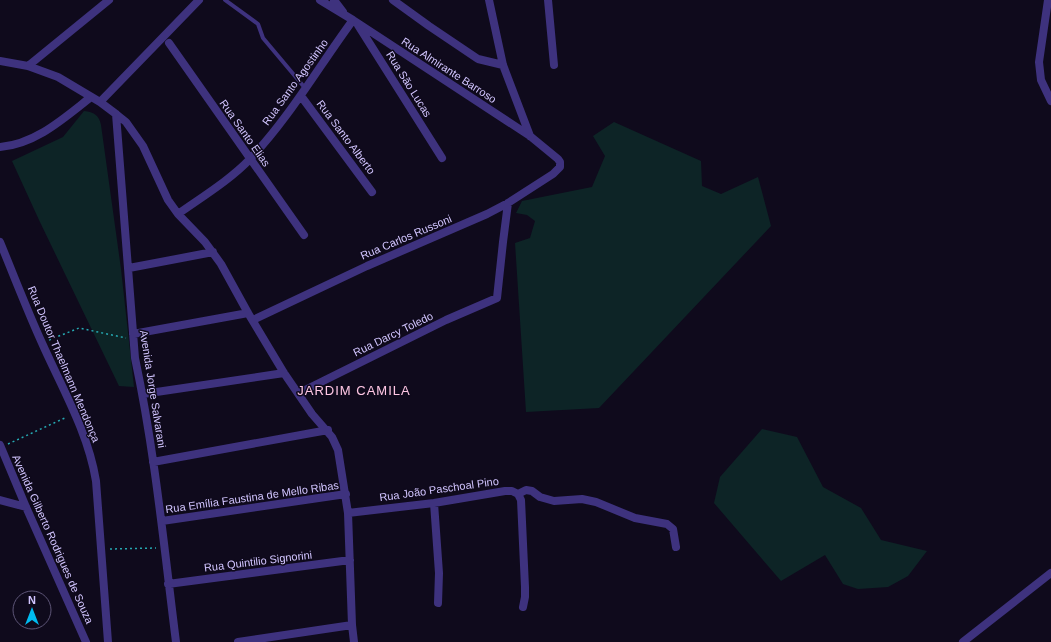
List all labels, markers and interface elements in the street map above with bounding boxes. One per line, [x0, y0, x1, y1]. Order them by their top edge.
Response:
street label: Rua Almirante Barroso [399, 35, 499, 105]
street label: Rua Santo Agostinho [260, 37, 330, 127]
street label: Rua São Lucas [384, 49, 434, 119]
street label: Rua Santo Elias [217, 97, 273, 169]
street label: Rua Santo Alberto [314, 98, 378, 176]
street label: Rua Carlos Russoni [359, 212, 453, 262]
street label: Rua Doutor Thaelmann Mendonça [26, 284, 103, 445]
street label: Rua Darcy Toledo [351, 309, 435, 359]
street label: Avenida Jorge Salvarani [138, 329, 168, 449]
district label: JARDIM CAMILA [297, 383, 411, 398]
street label: Avenida Gilberto Rodrigues de Souza [10, 453, 96, 626]
street label: Rua João Paschoal Pino [379, 475, 499, 503]
street label: Rua Emília Faustina de Mello Ribas [165, 479, 340, 515]
street label: Rua Quintilio Signorini [203, 548, 313, 574]
north arrow [12, 590, 52, 630]
text: N [28, 594, 36, 606]

